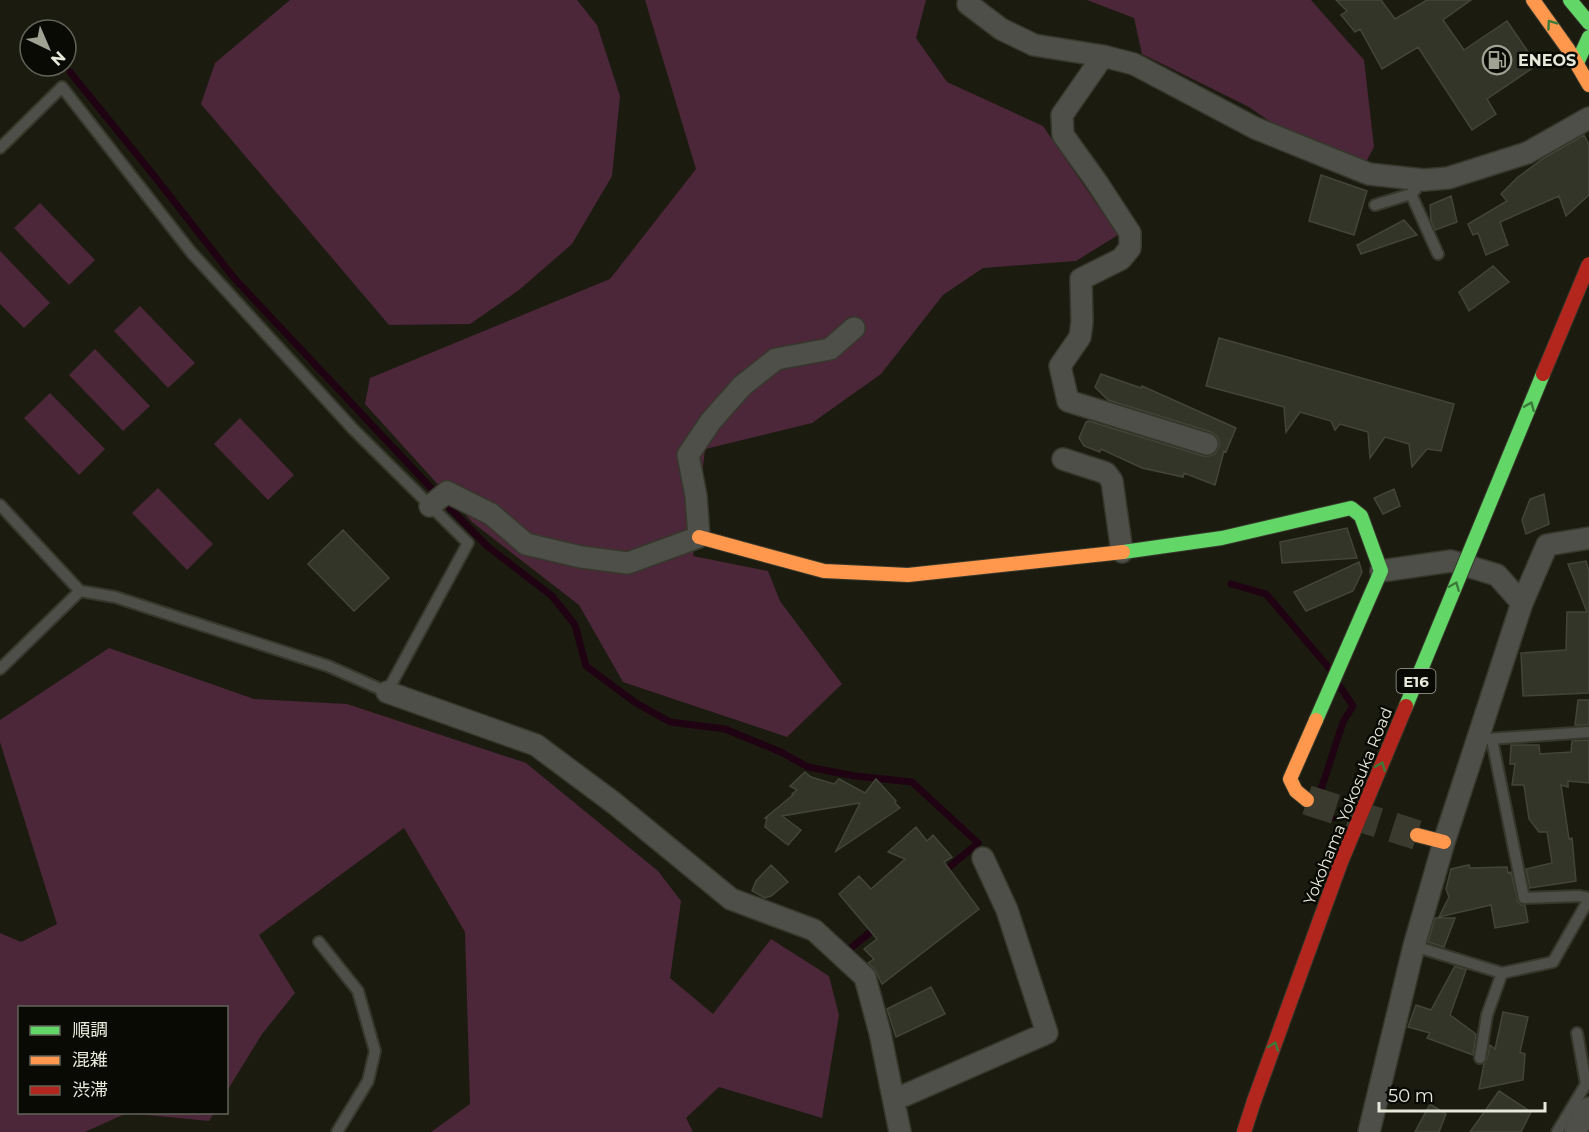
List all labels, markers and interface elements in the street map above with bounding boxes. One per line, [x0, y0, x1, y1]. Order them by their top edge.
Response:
north arrow [18, 18, 78, 78]
one-way arrow [1547, 20, 1558, 31]
fuel station icon: ENEOS [1481, 44, 1513, 76]
text: N [47, 47, 69, 70]
place label: ENEOS [1518, 51, 1576, 70]
one-way arrow [1522, 401, 1534, 412]
one-way arrow [1448, 581, 1460, 592]
road number: E16 [1396, 669, 1436, 693]
street label: Yokohama Yokosuka Road [1300, 704, 1396, 908]
one-way arrow [1374, 762, 1386, 773]
legend [18, 1006, 228, 1114]
text: 順調 [72, 1019, 108, 1041]
one-way arrow [1267, 1042, 1280, 1052]
text: 混雑 [72, 1049, 108, 1071]
scale bar [1379, 1075, 1546, 1113]
text: 渋滞 [72, 1079, 108, 1101]
text: 50 m [1388, 1085, 1434, 1107]

